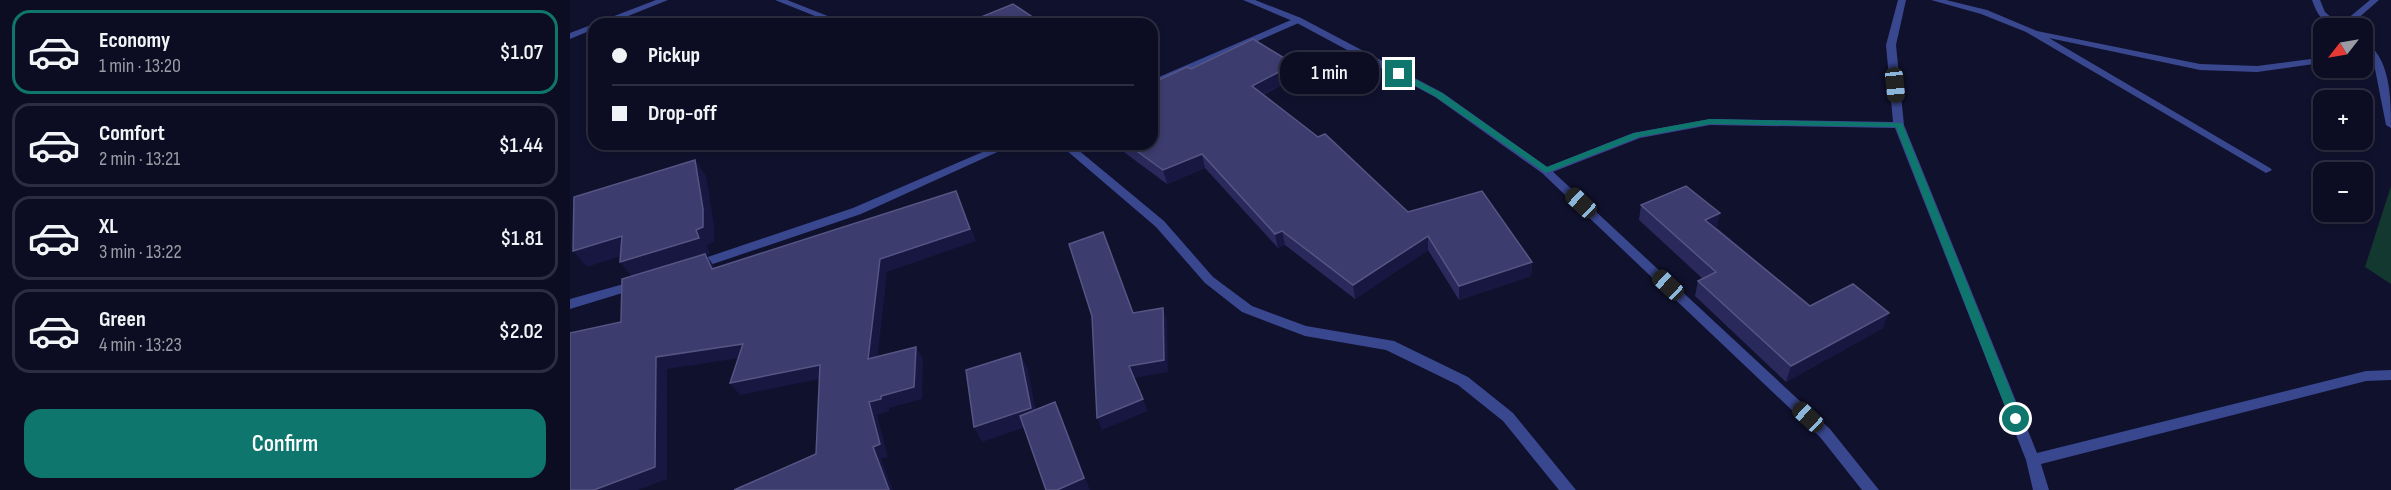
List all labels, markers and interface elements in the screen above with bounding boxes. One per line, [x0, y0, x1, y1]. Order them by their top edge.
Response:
north arrow [2313, 18, 2373, 78]
map controls [2313, 18, 2373, 222]
icon: car [27, 25, 81, 79]
text: Economy [99, 27, 170, 54]
text: $1.07 [500, 39, 543, 66]
text: Pickup [648, 42, 700, 69]
callout: 1 min [1279, 53, 1378, 95]
text: 1 min · 13:20 [99, 54, 181, 78]
route end [1385, 60, 1412, 87]
text: 1 min [1311, 61, 1348, 85]
car [1884, 66, 1906, 104]
button: + [2313, 90, 2373, 150]
text: Drop-off [648, 100, 717, 127]
icon: car [27, 118, 81, 172]
text: Comfort [99, 120, 165, 147]
text: $1.44 [499, 132, 543, 159]
text: 2 min · 13:21 [99, 147, 180, 171]
button: − [2313, 162, 2373, 222]
car [1562, 184, 1600, 222]
icon: car [27, 211, 81, 265]
text: XL [99, 213, 118, 240]
text: $1.81 [500, 225, 543, 252]
text: 3 min · 13:22 [99, 240, 182, 264]
car [1649, 266, 1687, 304]
icon: car [27, 304, 81, 358]
text: Green [99, 306, 146, 333]
text: $2.02 [499, 318, 543, 345]
text: 4 min · 13:23 [99, 333, 182, 357]
car [1789, 398, 1827, 436]
route start [2002, 405, 2029, 432]
button: Confirm [24, 409, 546, 478]

